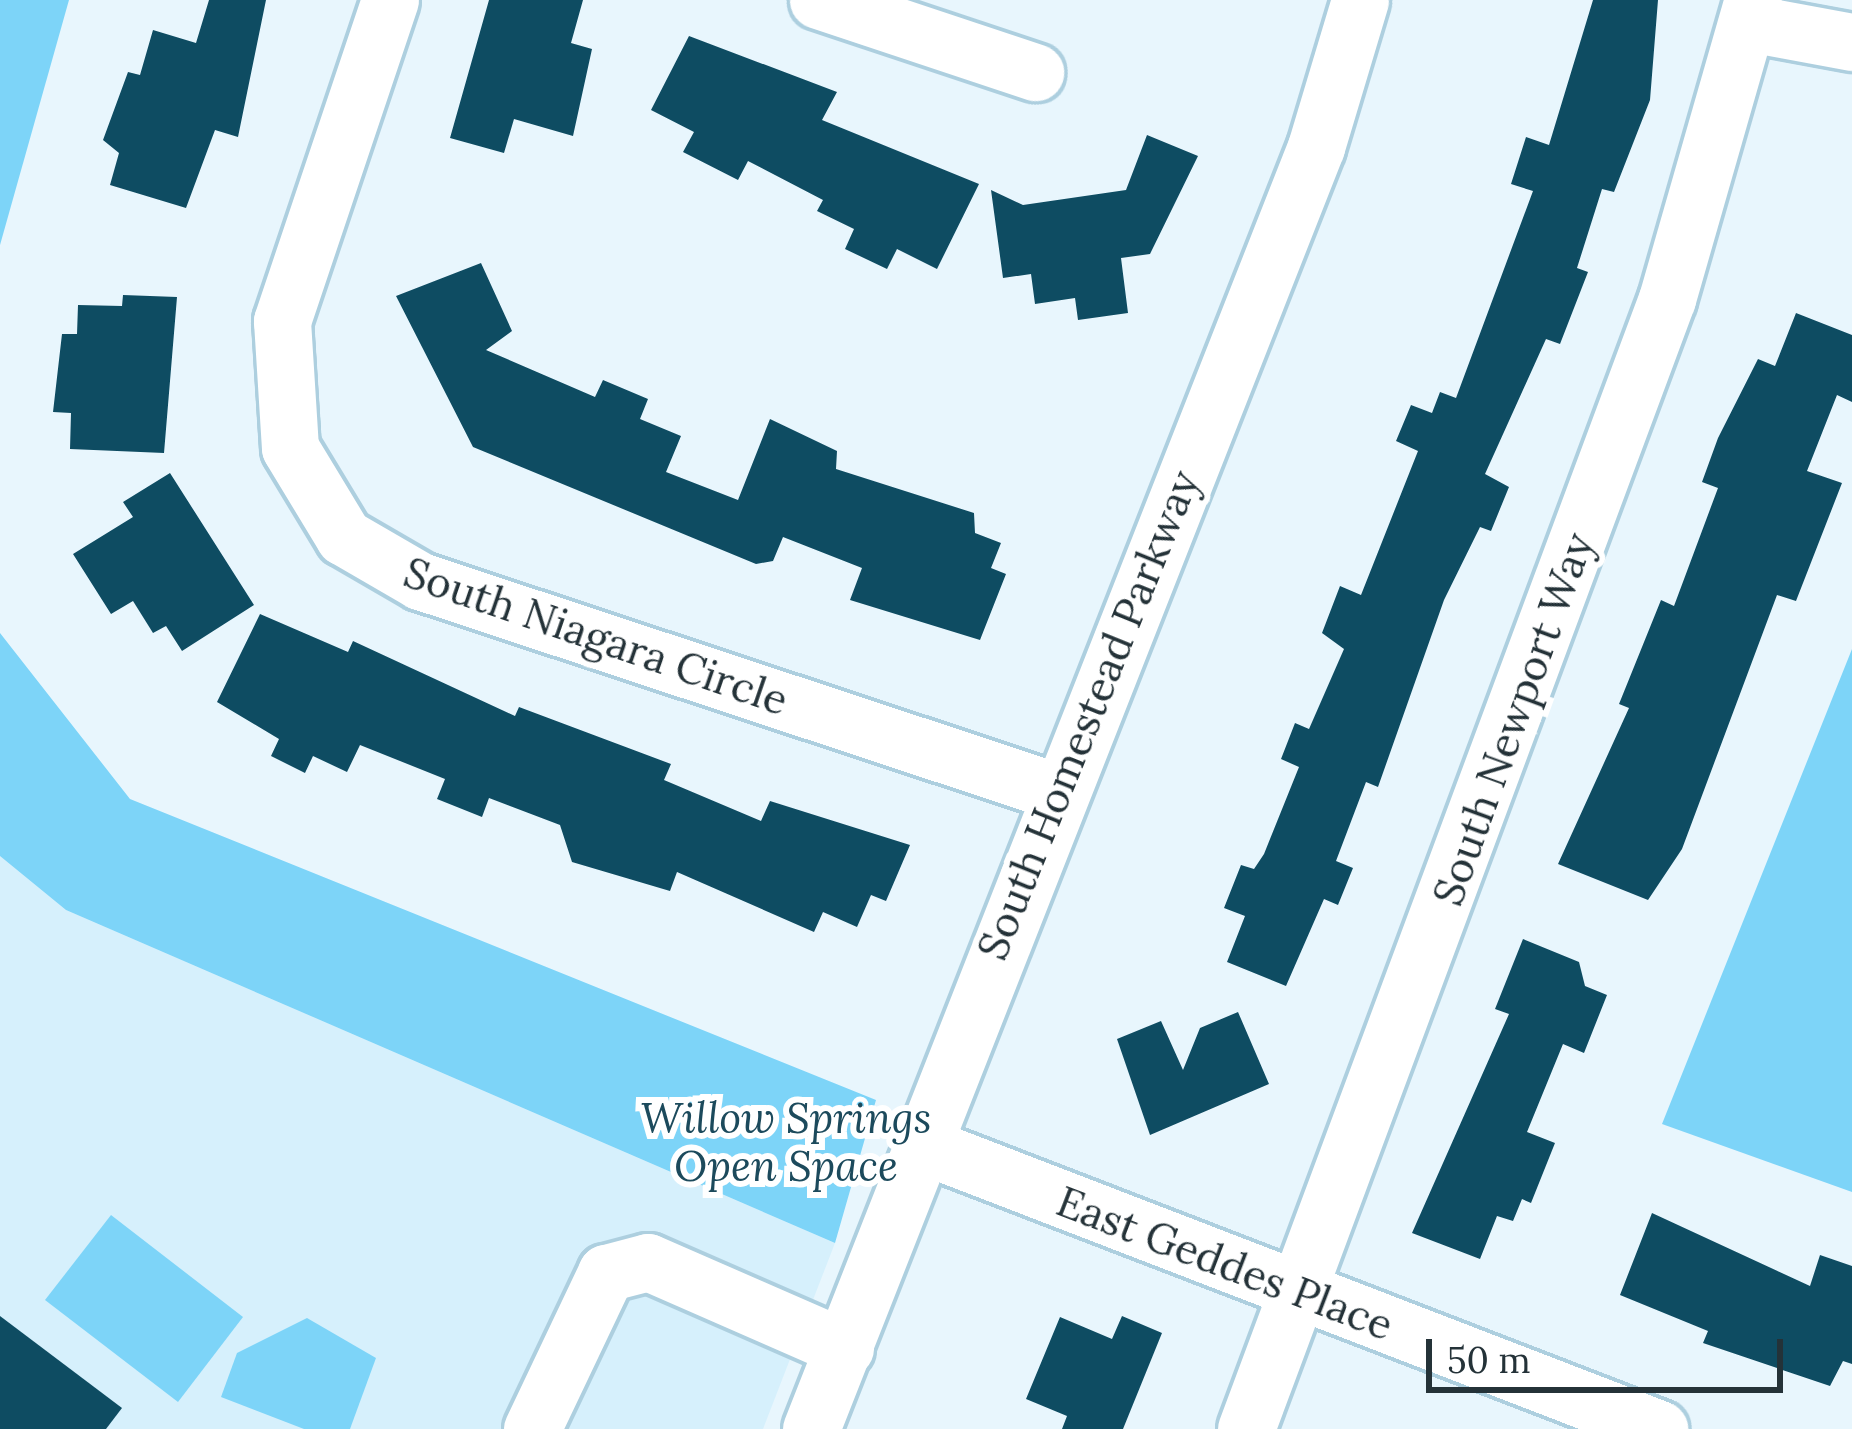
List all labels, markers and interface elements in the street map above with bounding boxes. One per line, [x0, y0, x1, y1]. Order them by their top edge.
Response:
street label: South Homestead Parkway [967, 463, 1209, 967]
street label: South Newport Way [1422, 526, 1604, 912]
street label: South Niagara Circle [398, 547, 794, 725]
park label: Willow Springs Open Space [641, 1093, 931, 1192]
street label: East Geddes Place [1050, 1176, 1400, 1350]
scale bar [1432, 1315, 1789, 1389]
text: 50 m [1447, 1337, 1531, 1383]

